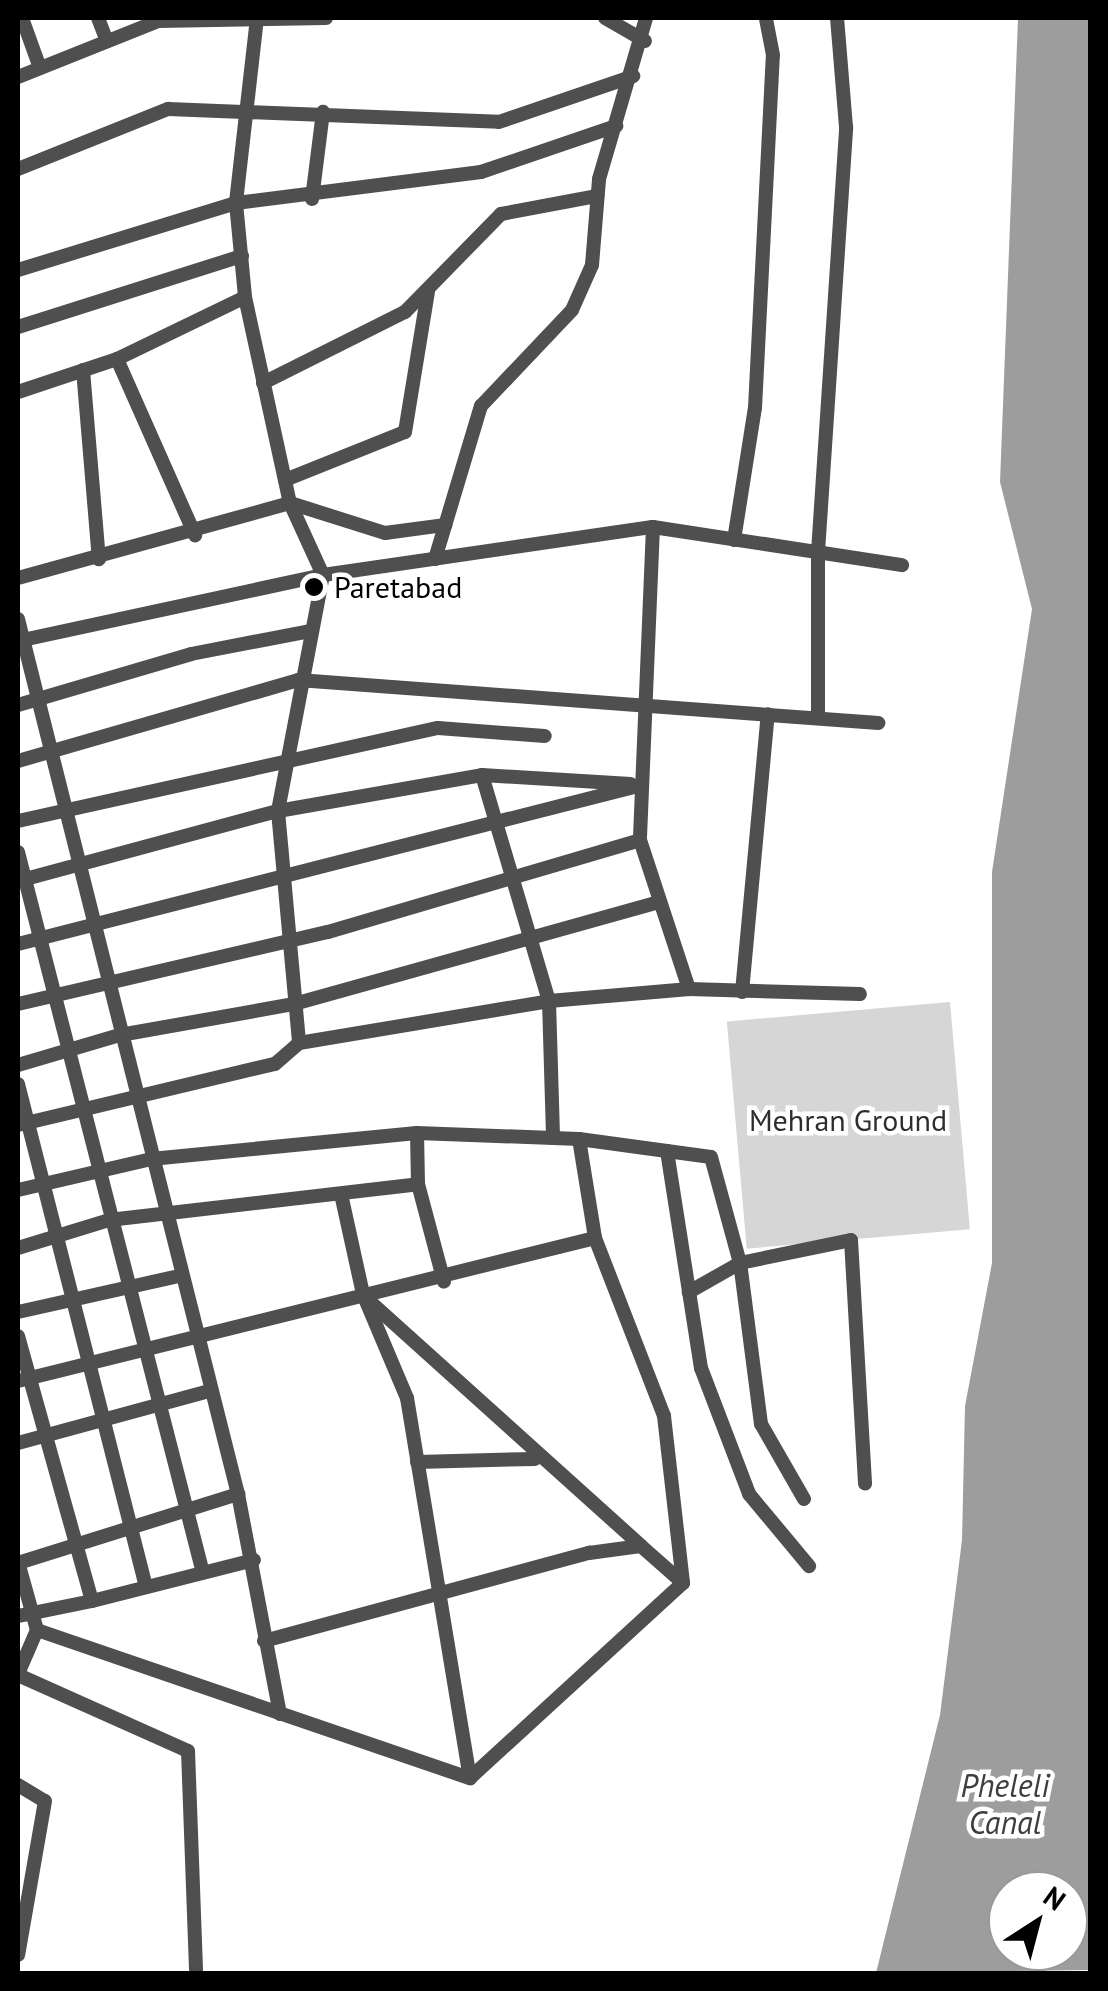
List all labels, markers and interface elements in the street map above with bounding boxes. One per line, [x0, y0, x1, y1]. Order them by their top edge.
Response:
place label: Paretabad [334, 569, 462, 605]
marker: Paretabad [303, 576, 325, 598]
park label: Mehran Ground [749, 1102, 947, 1138]
water label: Pheleli Canal [960, 1767, 1050, 1842]
north arrow [988, 1871, 1088, 1971]
text: N [1036, 1878, 1073, 1918]

